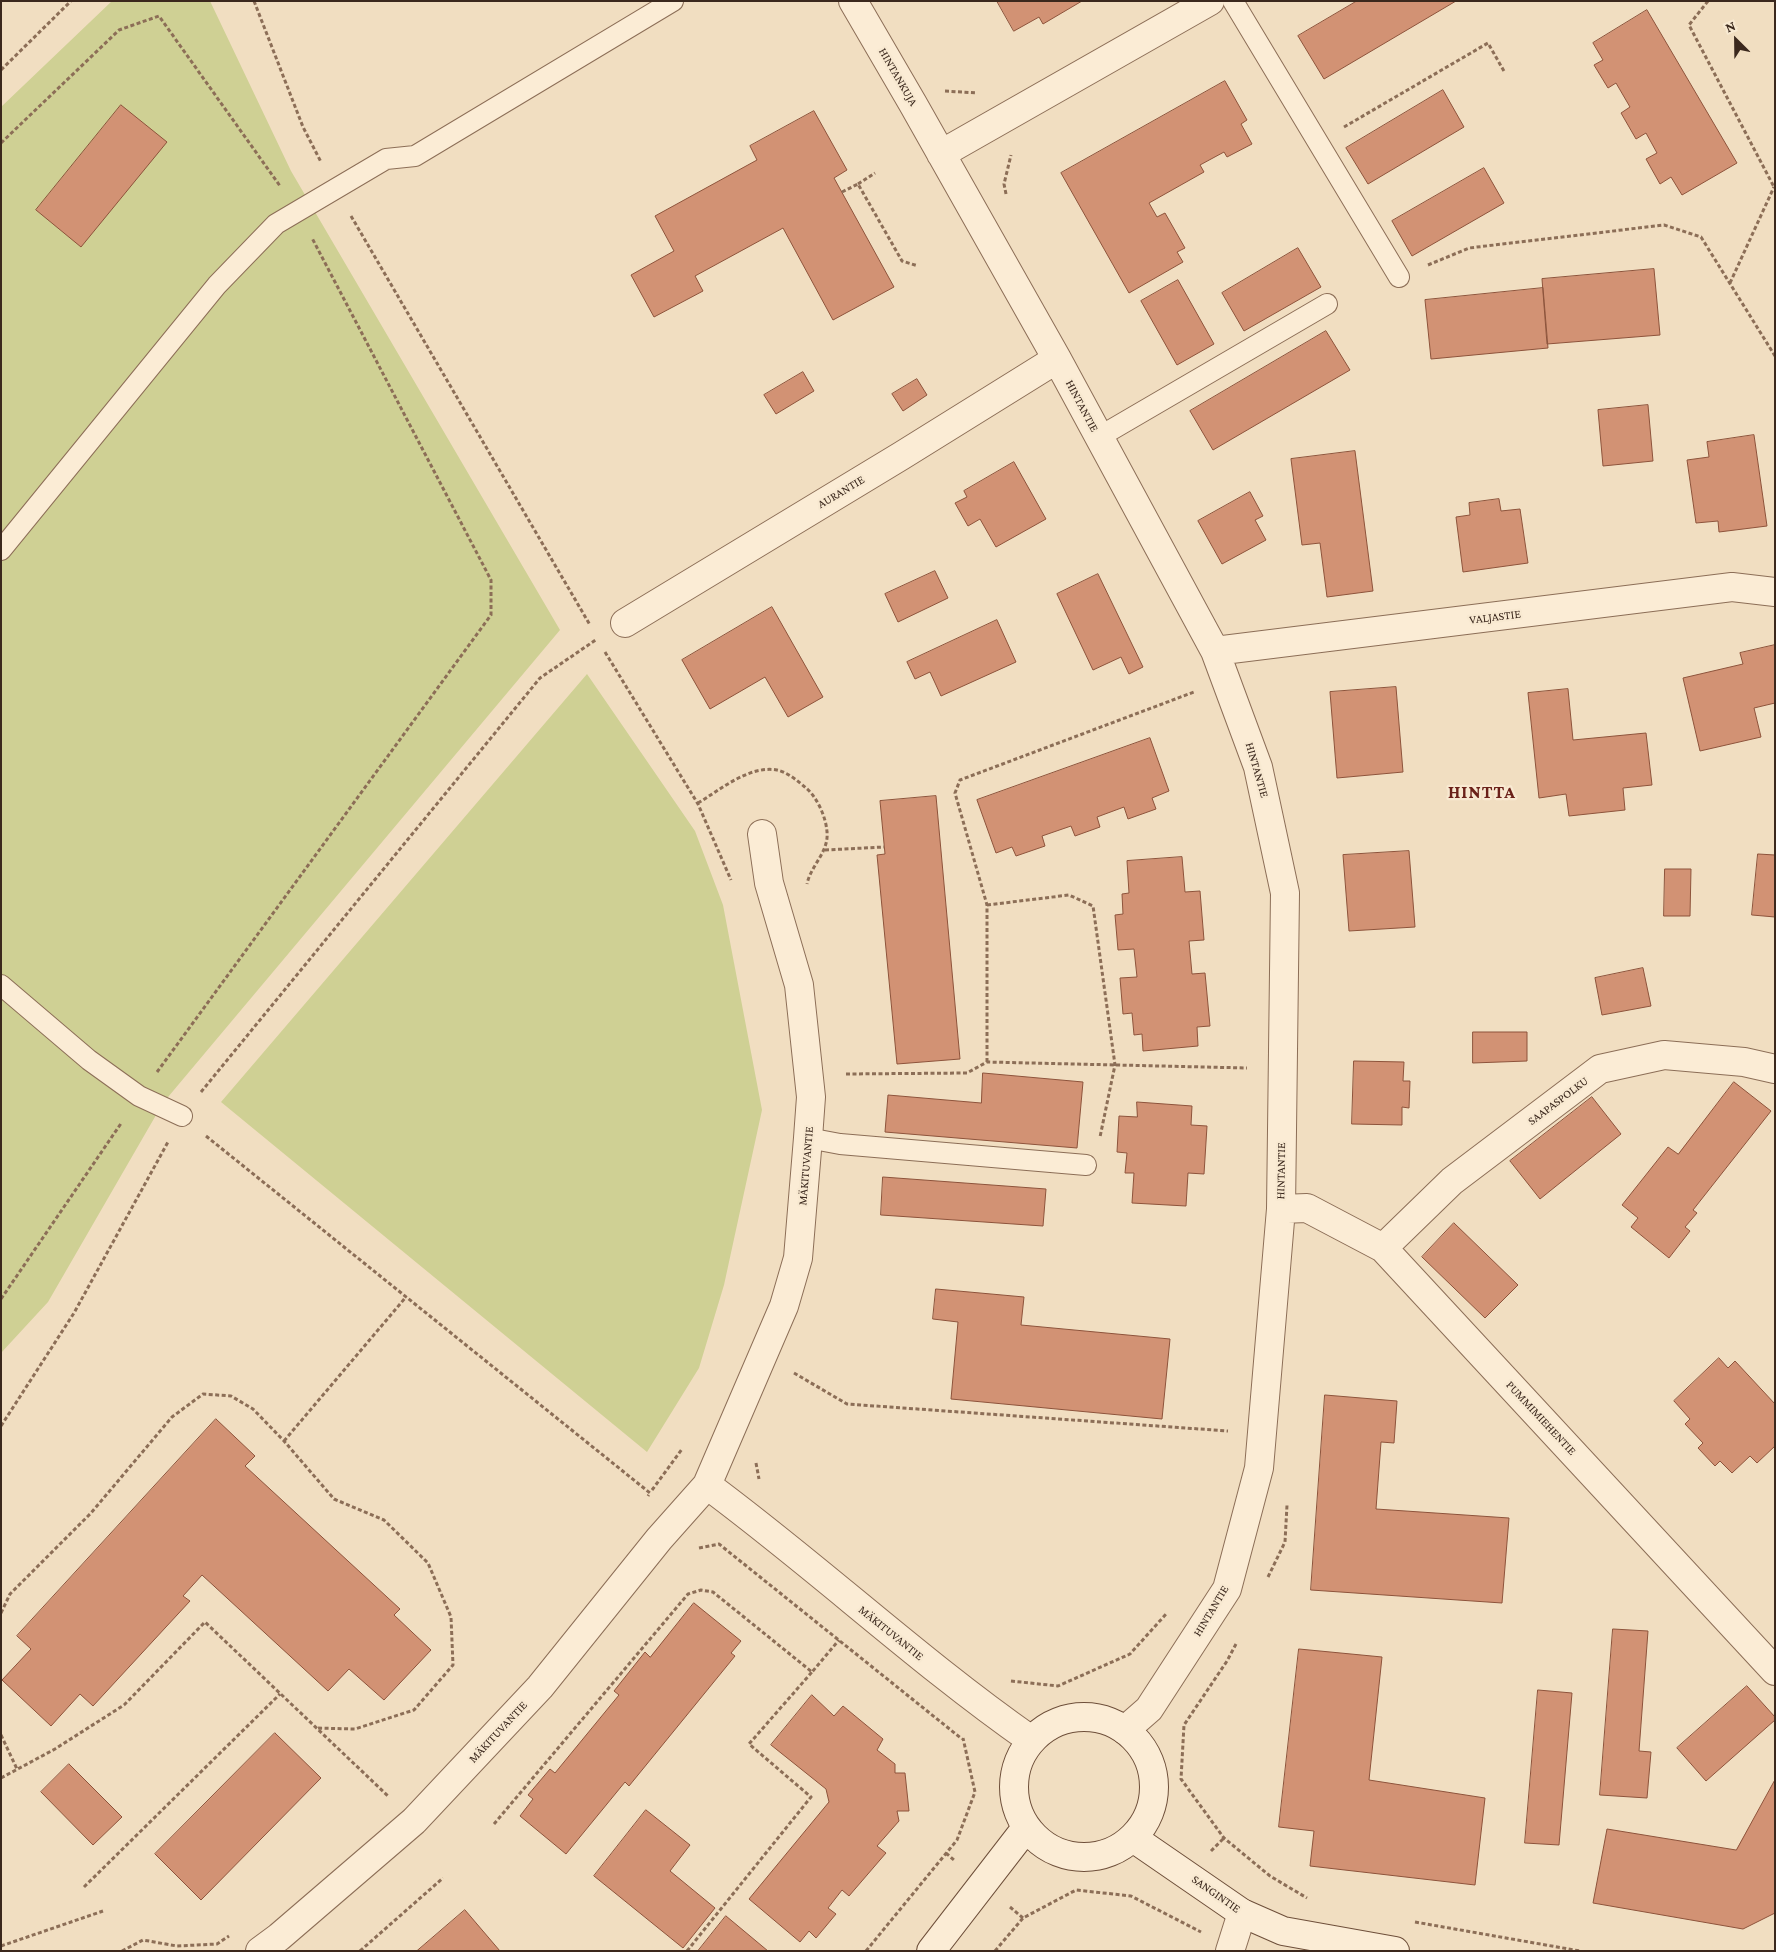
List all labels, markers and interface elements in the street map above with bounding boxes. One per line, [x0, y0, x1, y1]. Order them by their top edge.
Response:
north arrow [1711, 15, 1761, 65]
text: N [1723, 17, 1738, 35]
street label: HINTANKUJA [875, 45, 921, 109]
street label: HINTANTIE [1062, 377, 1102, 435]
street label: AURANTIE [815, 472, 867, 512]
street label: VALJASTIE [1468, 607, 1522, 627]
street label: HINTANTIE [1242, 741, 1272, 799]
district label: HINTTA [1447, 781, 1517, 803]
street label: SAAPASPOLKU [1525, 1074, 1591, 1128]
street label: MÄKITUVANTIE [795, 1126, 817, 1206]
street label: HINTANTIE [1273, 1142, 1289, 1200]
street label: PUMMIMIEHENTIE [1503, 1378, 1579, 1458]
street label: HINTANTIE [1190, 1583, 1232, 1639]
street label: MÄKITUVANTIE [856, 1602, 926, 1664]
street label: MÄKITUVANTIE [466, 1698, 530, 1766]
street label: SANGINTIE [1189, 1872, 1243, 1916]

